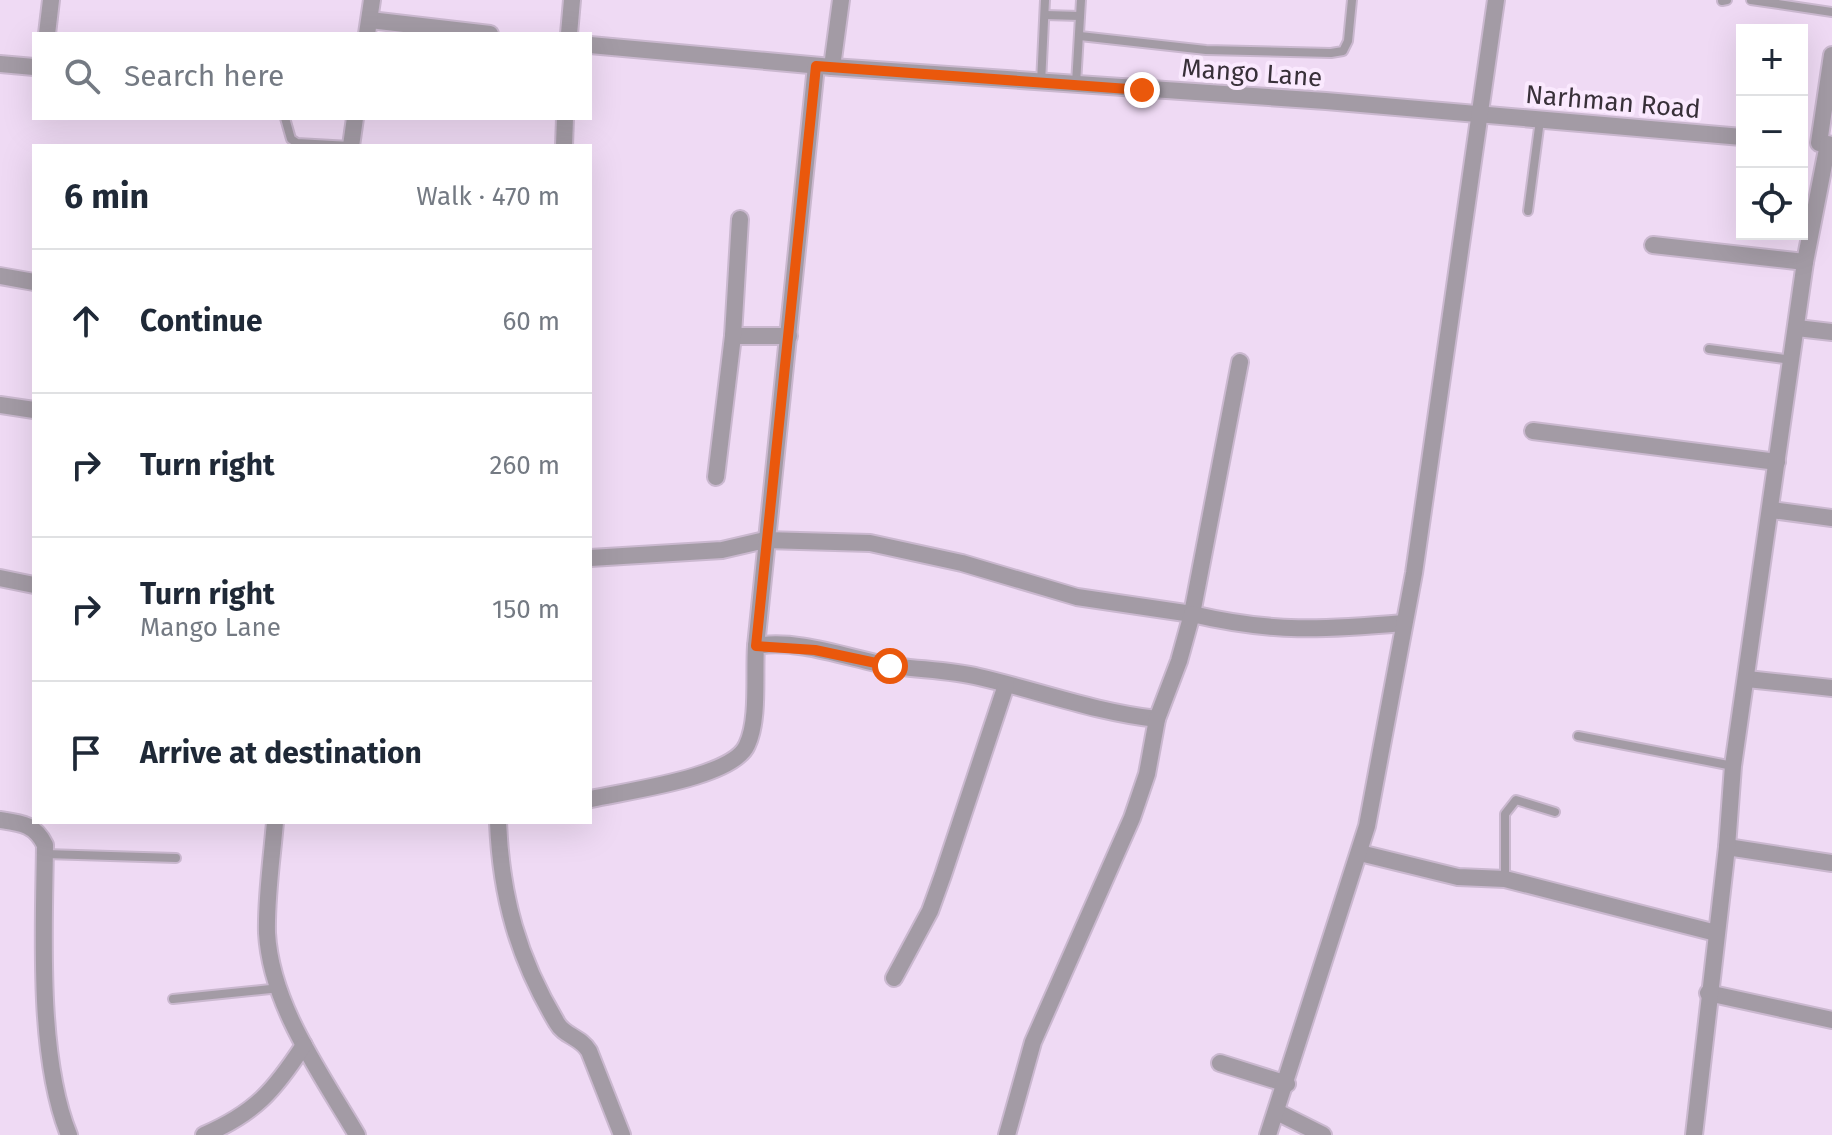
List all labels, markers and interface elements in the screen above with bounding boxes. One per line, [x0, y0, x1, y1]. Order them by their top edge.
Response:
map controls [1736, 24, 1808, 240]
button: + [1736, 24, 1808, 96]
search box [32, 32, 592, 120]
street label: Mango Lane [1181, 53, 1323, 93]
icon: search [60, 54, 104, 98]
text: Search here [124, 58, 284, 94]
route end [1124, 72, 1160, 108]
street label: Narhman Road [1524, 79, 1702, 125]
button: − [1736, 96, 1808, 168]
button: locate [1736, 168, 1808, 240]
text: 6 min [64, 176, 149, 217]
text: Walk · 470 m [416, 181, 560, 212]
icon: ahead [64, 299, 108, 343]
text: Continue [140, 303, 263, 339]
text: 60 m [502, 306, 560, 337]
icon: right [64, 443, 108, 487]
text: Turn right [140, 447, 275, 483]
text: 260 m [490, 450, 560, 481]
text: Turn right [140, 576, 275, 612]
icon: right [64, 587, 108, 631]
text: 150 m [492, 594, 560, 625]
text: Mango Lane [140, 612, 281, 643]
route start [872, 648, 908, 684]
icon: arrive [64, 731, 108, 775]
text: Arrive at destination [140, 735, 422, 771]

